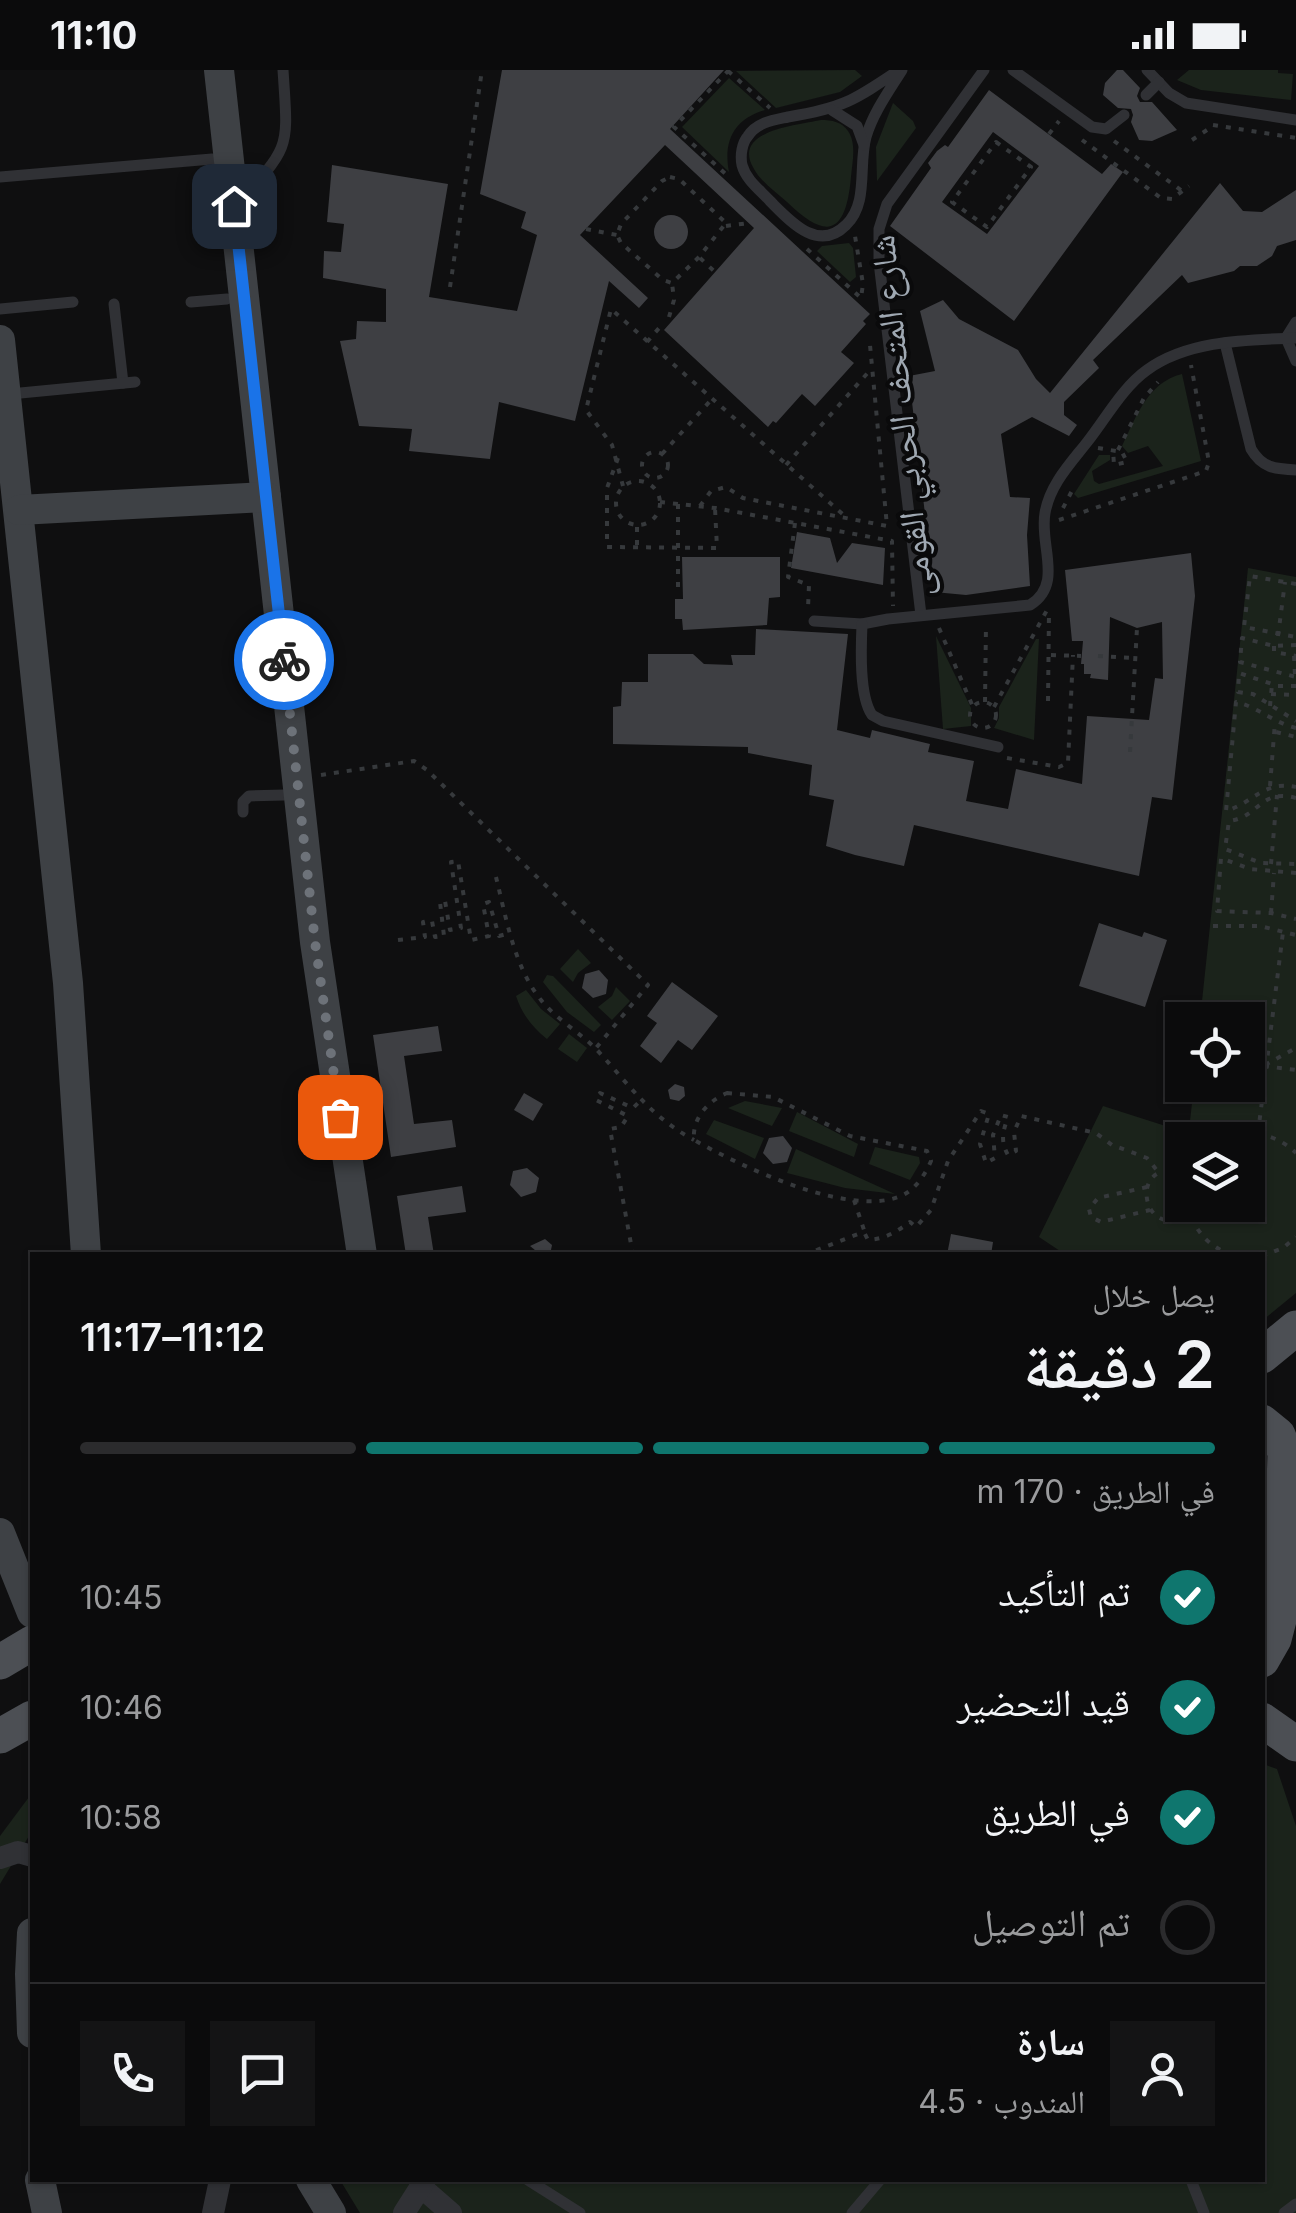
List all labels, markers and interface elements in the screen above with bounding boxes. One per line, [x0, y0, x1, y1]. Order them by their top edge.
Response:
text: 11:10 [50, 12, 137, 58]
pin [192, 164, 277, 249]
icon: home [207, 179, 262, 234]
street label: شارع المتحف الحربي القومى [860, 232, 948, 599]
courier [234, 610, 334, 710]
icon: bike [257, 633, 312, 688]
map controls [1165, 1002, 1265, 1222]
button: locate [1165, 1002, 1265, 1102]
pin [298, 1075, 383, 1160]
icon: bag [313, 1090, 368, 1145]
button: layers [1165, 1122, 1265, 1222]
text: يصل خلال [1092, 1276, 1215, 1315]
text: 11:12–11:17 [80, 1314, 265, 1360]
text: 2 دقيقة [1023, 1325, 1215, 1404]
text: في الطريق · 170 m [977, 1472, 1215, 1511]
text: تم التأكيد [998, 1569, 1130, 1615]
icon: check [1160, 1570, 1215, 1625]
text: 10:45 [80, 1578, 163, 1617]
text: قيد التحضير [957, 1679, 1130, 1725]
icon: check [1160, 1680, 1215, 1735]
text: 10:46 [80, 1688, 163, 1727]
text: في الطريق [983, 1789, 1130, 1835]
icon: check [1160, 1790, 1215, 1845]
text: 10:58 [80, 1798, 162, 1837]
text: تم التوصيل [972, 1899, 1130, 1945]
text: سارة [1017, 2018, 1085, 2064]
button: phone [80, 2021, 185, 2126]
button: chat [210, 2021, 315, 2126]
button: person [1110, 2021, 1215, 2126]
text: المندوب · 4.5 [918, 2082, 1085, 2121]

